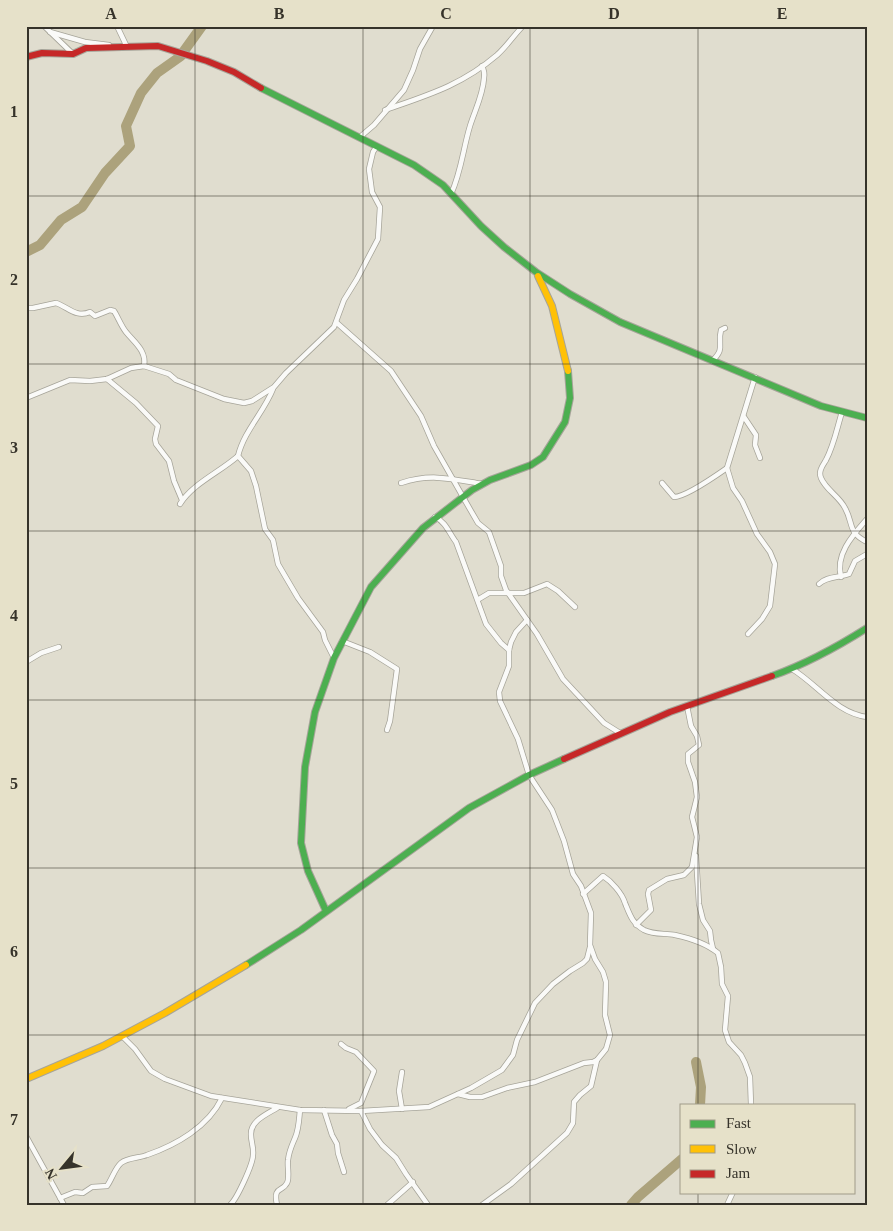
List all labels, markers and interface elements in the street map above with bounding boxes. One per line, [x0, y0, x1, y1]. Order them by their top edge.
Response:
text: A [105, 5, 117, 22]
text: B [274, 5, 285, 22]
text: C [440, 5, 452, 22]
text: D [608, 5, 620, 22]
text: E [777, 5, 787, 22]
text: 1 [10, 103, 18, 120]
text: 2 [10, 271, 18, 288]
text: 3 [10, 439, 18, 456]
text: 4 [10, 607, 18, 624]
text: 5 [10, 775, 18, 792]
text: 6 [10, 943, 18, 960]
legend [680, 1104, 856, 1194]
text: 7 [10, 1111, 18, 1128]
text: Fast [726, 1115, 752, 1131]
text: Slow [726, 1141, 757, 1157]
north arrow [38, 1144, 88, 1194]
text: Jam [726, 1165, 750, 1181]
text: N [42, 1166, 60, 1182]

